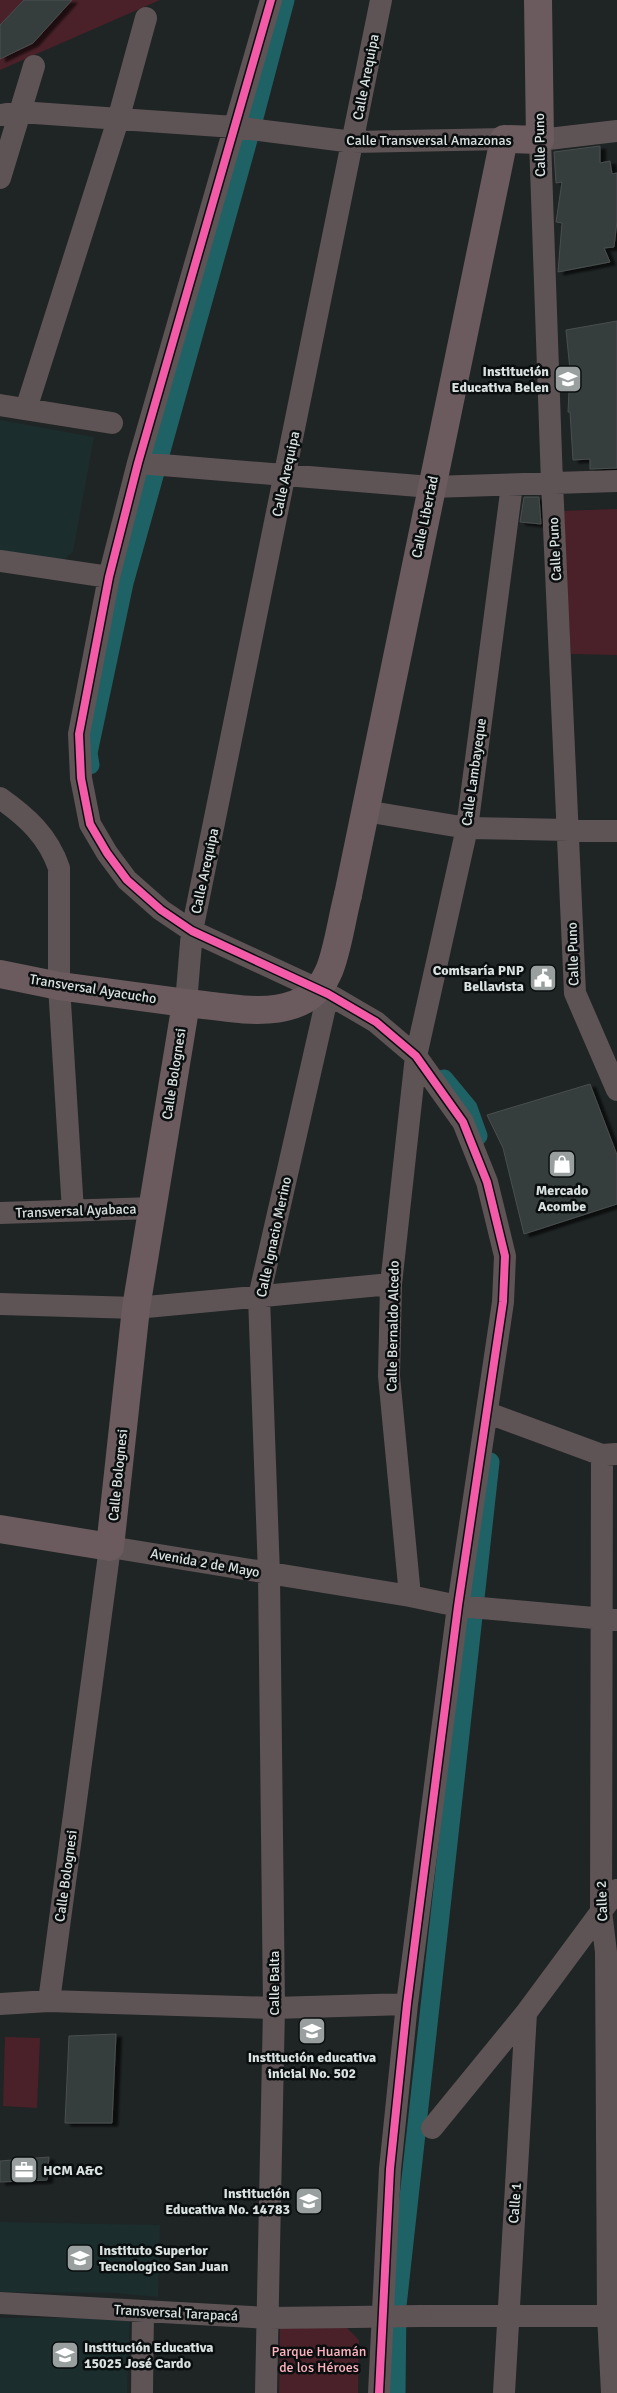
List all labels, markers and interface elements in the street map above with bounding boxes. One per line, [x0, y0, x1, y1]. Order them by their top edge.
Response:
street label: Calle Arequipa [349, 33, 383, 121]
street label: Calle Puno [531, 113, 549, 177]
street label: Calle Transversal Amazonas [346, 132, 512, 149]
place label: Institución Educativa Belen [452, 363, 549, 396]
school or university icon: Institución Educativa Belen [553, 364, 583, 394]
street label: Calle Arequipa [269, 430, 303, 518]
street label: Calle Libertad [408, 474, 442, 560]
street label: Calle Puno [545, 517, 565, 581]
street label: Calle Lambayeque [458, 717, 490, 827]
street label: Calle Arequipa [188, 827, 222, 915]
street label: Calle Puno [563, 922, 583, 986]
place label: Comisaría PNP Bellavista [433, 962, 524, 995]
public building icon: Comisaría PNP Bellavista [528, 963, 558, 993]
street label: Transversal Ayacucho [28, 971, 158, 1007]
street label: Calle Bolognesi [158, 1027, 190, 1121]
shop icon: Mercado Acombe [547, 1149, 577, 1179]
street label: Calle Ignacio Merino [253, 1175, 295, 1299]
place label: Mercado Acombe [536, 1182, 588, 1215]
street label: Transversal Ayabaca [15, 1200, 137, 1222]
street label: Calle Bernaldo Alcedo [383, 1260, 403, 1392]
street label: Calle Bolognesi [105, 1428, 131, 1522]
street label: Avenida 2 de Mayo [149, 1545, 261, 1581]
street label: Calle Bolognesi [51, 1829, 81, 1923]
street label: Calle 2 [593, 1880, 611, 1922]
street label: Calle Balta [266, 1951, 283, 2015]
school or university icon: Institución educativa inicial No. 502 [297, 2016, 327, 2046]
place label: Institución educativa inicial No. 502 [248, 2049, 376, 2082]
office icon: HCM A&C [9, 2155, 39, 2185]
place label: HCM A&C [43, 2162, 103, 2179]
street label: Calle 1 [505, 2182, 525, 2224]
place label: Institución Educativa No. 14783 [165, 2185, 290, 2218]
school or university icon: Institución Educativa No. 14783 [294, 2186, 324, 2216]
place label: Instituto Superior Tecnologico San Juan [99, 2242, 229, 2275]
school or university icon: Instituto Superior Tecnologico San Juan [65, 2243, 95, 2273]
street label: Transversal Tarapacá [114, 2301, 238, 2325]
place label: Institución Educativa 15025 José Cardo [84, 2339, 214, 2372]
school or university icon: Institución Educativa 15025 José Cardo [50, 2340, 80, 2370]
park label: Parque Huamán de los Héroes [272, 2343, 366, 2376]

